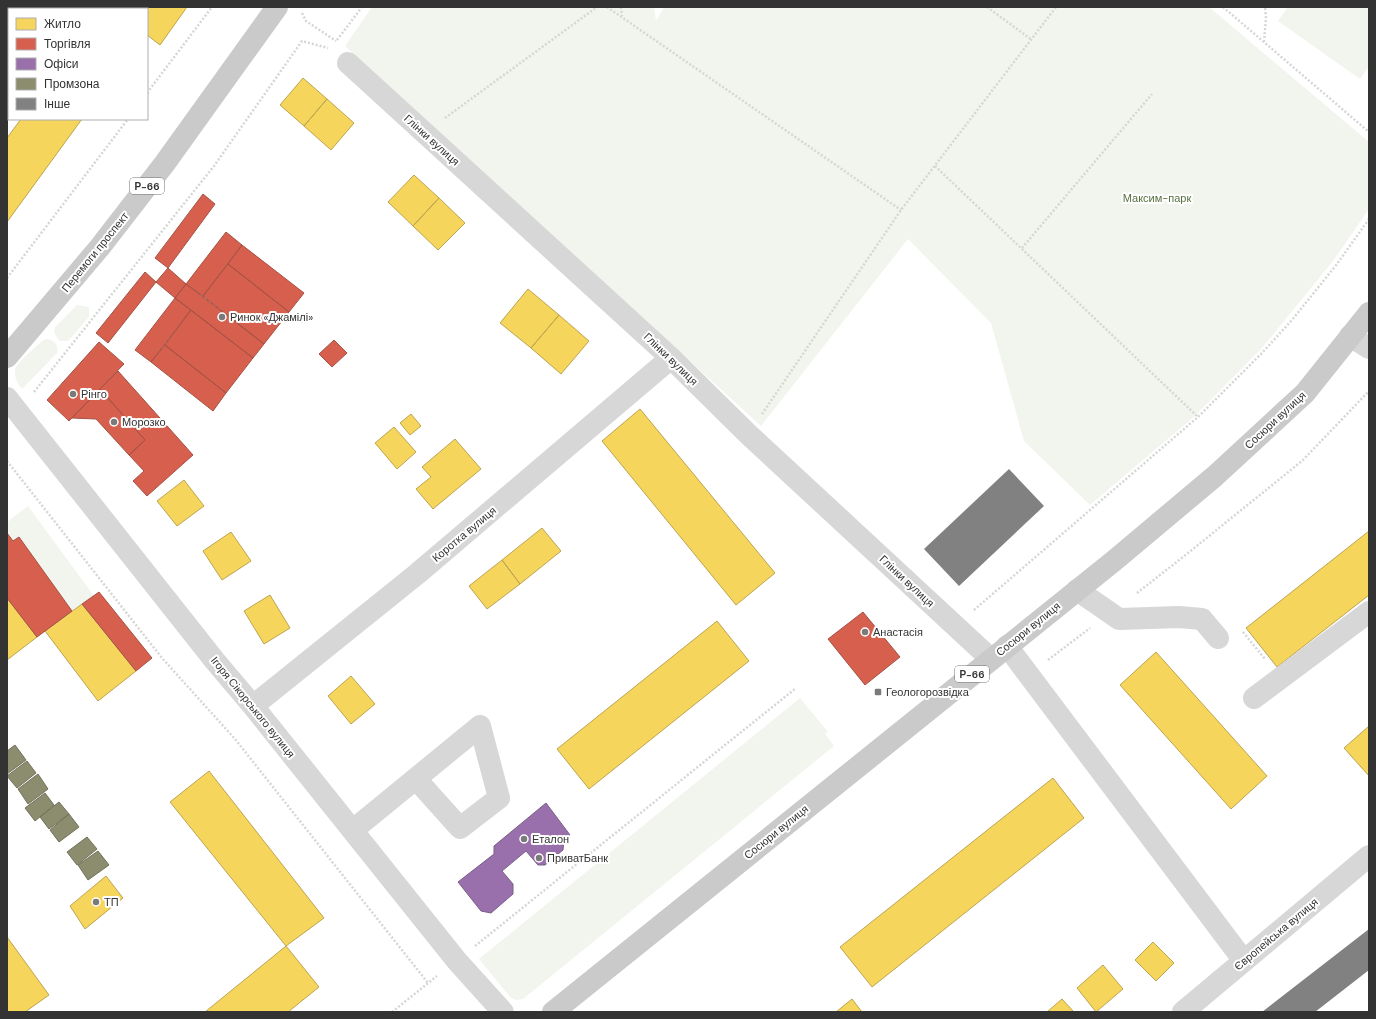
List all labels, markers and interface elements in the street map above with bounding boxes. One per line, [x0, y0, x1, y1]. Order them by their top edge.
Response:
legend [8, 8, 148, 120]
text: Житло [44, 16, 81, 32]
text: Торгівля [44, 36, 90, 52]
text: Офіси [44, 56, 79, 72]
text: Промзона [44, 76, 100, 92]
text: Інше [44, 96, 71, 112]
street label: Глінки вулиця [401, 111, 463, 169]
road number: Р-66 [130, 178, 164, 194]
park label: Максим-парк [1123, 191, 1191, 205]
street label: Перемоги проспект [58, 209, 132, 295]
place label: Ринок «Джамілі» [230, 310, 313, 324]
marker: Ринок «Джамілі» [217, 312, 227, 322]
street label: Глінки вулиця [641, 330, 701, 388]
place label: Рінго [81, 387, 107, 401]
street label: Сосюри вулиця [1241, 388, 1309, 452]
marker: Рінго [68, 389, 78, 399]
place label: Морозко [122, 415, 166, 429]
marker: Морозко [109, 417, 119, 427]
street label: Коротка вулиця [429, 503, 499, 565]
street label: Глінки вулиця [877, 552, 937, 610]
street label: Сосюри вулиця [993, 599, 1063, 659]
place label: Анастасія [873, 625, 923, 639]
marker: Анастасія [860, 627, 870, 637]
street label: Ігоря Сікорського вулиця [208, 654, 298, 760]
road number: Р-66 [955, 666, 989, 682]
place label: Геологорозвідка [886, 685, 970, 699]
marker: Геологорозвідка [873, 687, 883, 697]
street label: Сосюри вулиця [741, 802, 811, 862]
place label: Еталон [532, 832, 569, 846]
marker: Еталон [519, 834, 529, 844]
place label: ПриватБанк [547, 851, 608, 865]
marker: ПриватБанк [534, 853, 544, 863]
place label: ТП [104, 895, 119, 909]
street label: Європейська вулиця [1231, 895, 1321, 973]
marker: ТП [91, 897, 101, 907]

